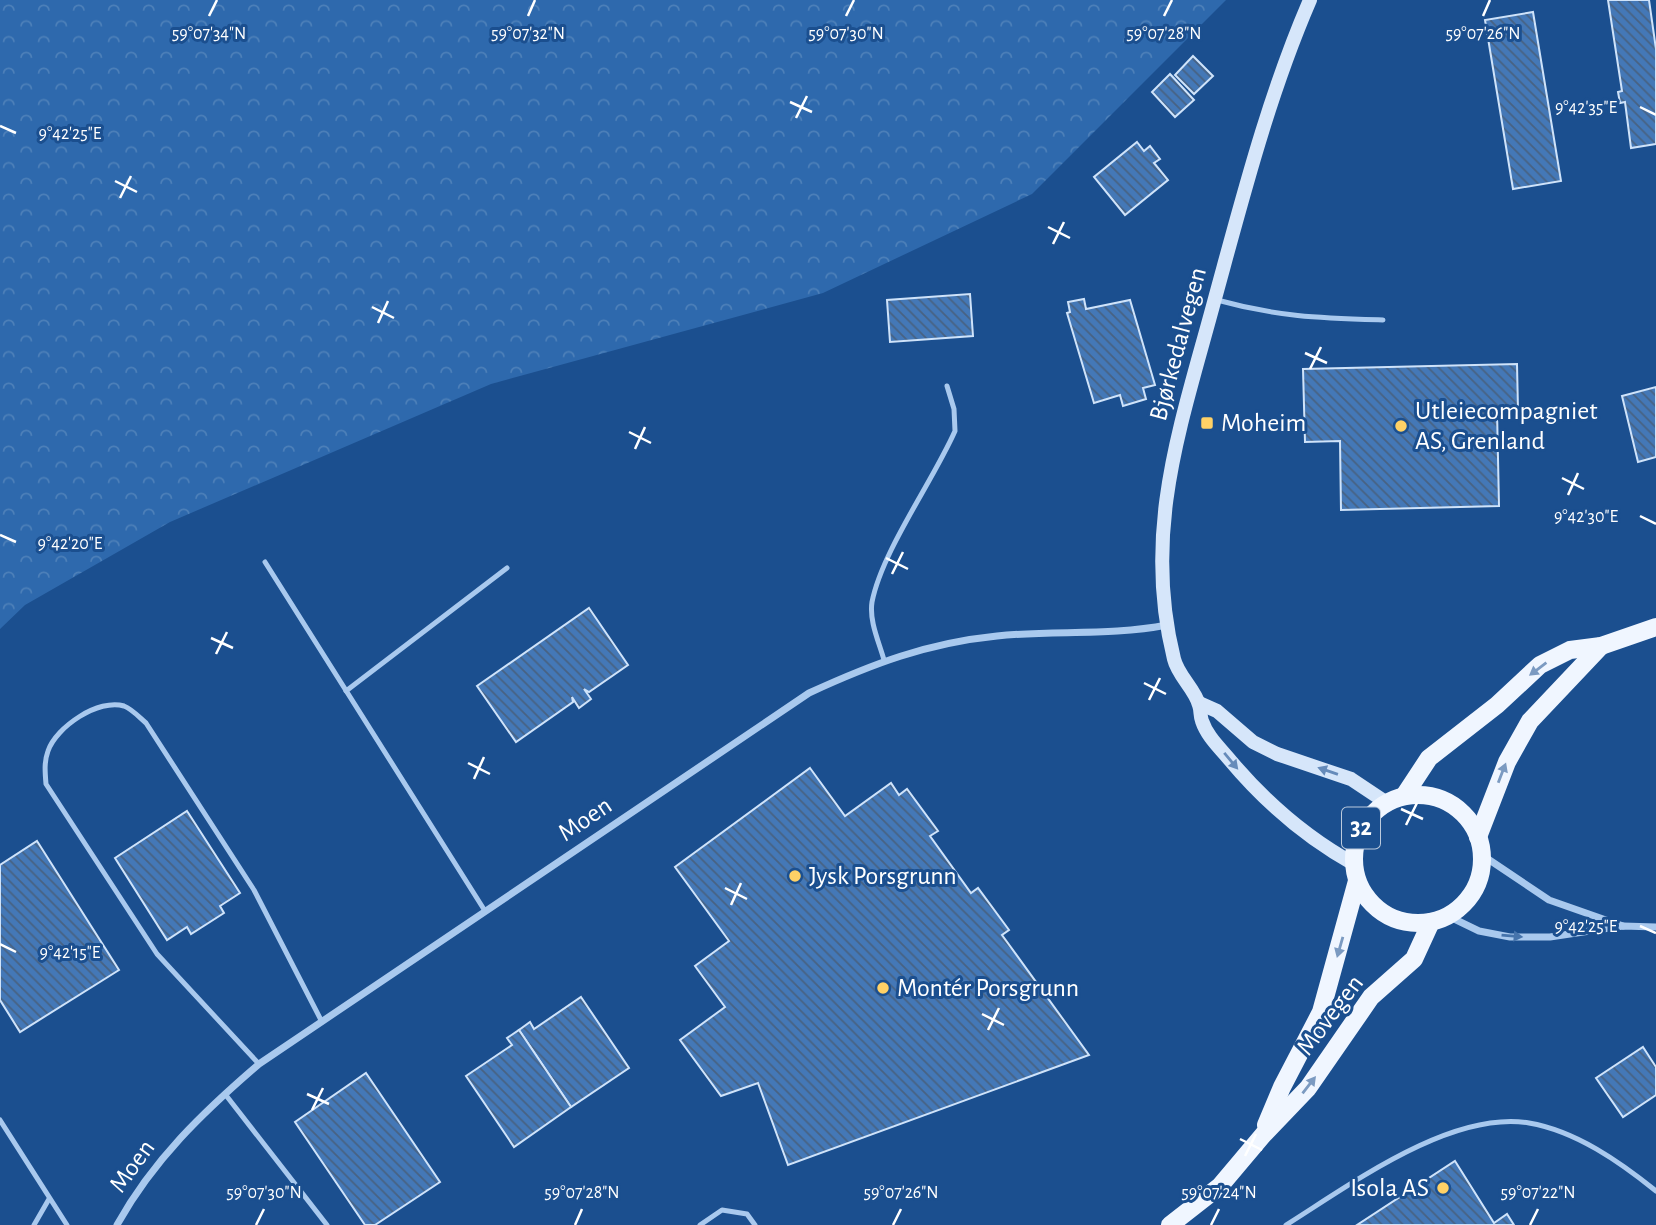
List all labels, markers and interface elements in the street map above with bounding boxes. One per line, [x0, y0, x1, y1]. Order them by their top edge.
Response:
text: 59°07'34"N [172, 25, 246, 43]
text: 59°07'32"N [491, 25, 565, 43]
text: 59°07'30"N [808, 25, 884, 43]
text: 59°07'28"N [1126, 25, 1202, 43]
text: 59°07'26"N [1445, 25, 1521, 43]
text: 9°42'35"E [1555, 99, 1617, 117]
text: 9°42'25"E [39, 125, 102, 143]
street label: Bjørkedalvegen [1145, 265, 1211, 423]
place label: Utleiecompagniet AS, Grenland [1415, 398, 1597, 454]
place label: Moheim [1221, 410, 1306, 436]
marker: Moheim [1199, 415, 1215, 431]
marker: Utleiecompagniet AS, Grenland [1393, 418, 1409, 434]
text: 9°42'30"E [1554, 508, 1618, 526]
text: 9°42'20"E [38, 535, 103, 553]
one-way arrow [1529, 661, 1547, 675]
one-way arrow [1223, 753, 1238, 770]
one-way arrow [1497, 763, 1508, 784]
one-way arrow [1317, 765, 1338, 776]
street label: Moen [554, 792, 616, 846]
road number: 32 [1342, 808, 1380, 848]
place label: Jysk Porsgrunn [809, 863, 957, 889]
marker: Jysk Porsgrunn [787, 868, 803, 884]
text: 9°42'25"E [1555, 918, 1618, 936]
one-way arrow [1501, 931, 1523, 942]
one-way arrow [1334, 937, 1344, 958]
text: 9°42'15"E [39, 944, 101, 962]
street label: Movegen [1292, 970, 1368, 1060]
place label: Montér Porsgrunn [897, 975, 1079, 1001]
marker: Montér Porsgrunn [875, 980, 891, 996]
one-way arrow [1301, 1076, 1316, 1094]
street label: Moen [104, 1135, 160, 1197]
place label: Isola AS [1350, 1175, 1429, 1201]
marker: Isola AS [1435, 1180, 1451, 1196]
text: 59°07'30"N [226, 1184, 302, 1202]
text: 59°07'28"N [544, 1184, 620, 1202]
text: 59°07'26"N [863, 1184, 939, 1202]
text: 59°07'24"N [1181, 1184, 1257, 1202]
text: 59°07'22"N [1501, 1184, 1575, 1202]

